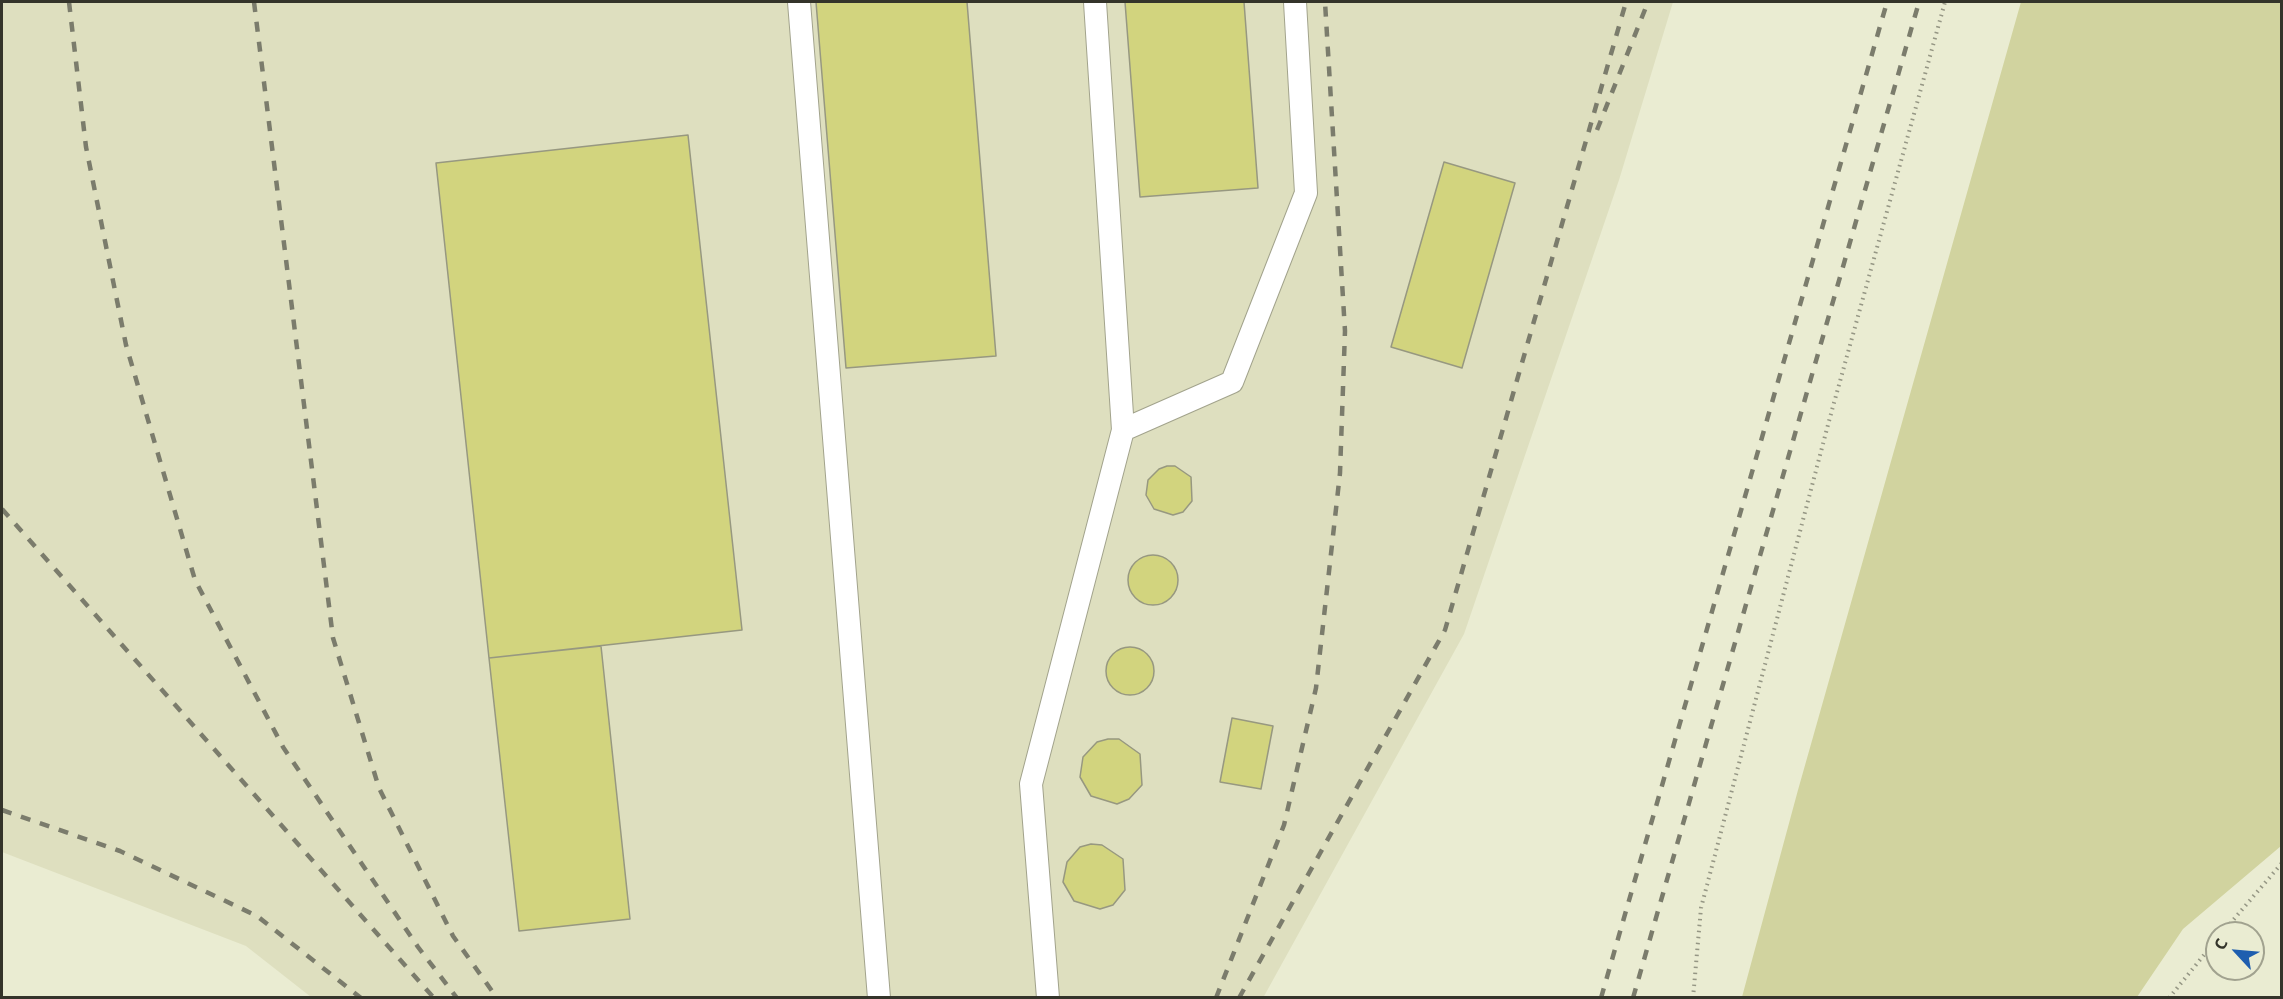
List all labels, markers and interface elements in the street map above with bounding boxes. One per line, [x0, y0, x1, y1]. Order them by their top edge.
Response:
north arrow [2205, 921, 2265, 981]
text: С [2208, 935, 2233, 953]

